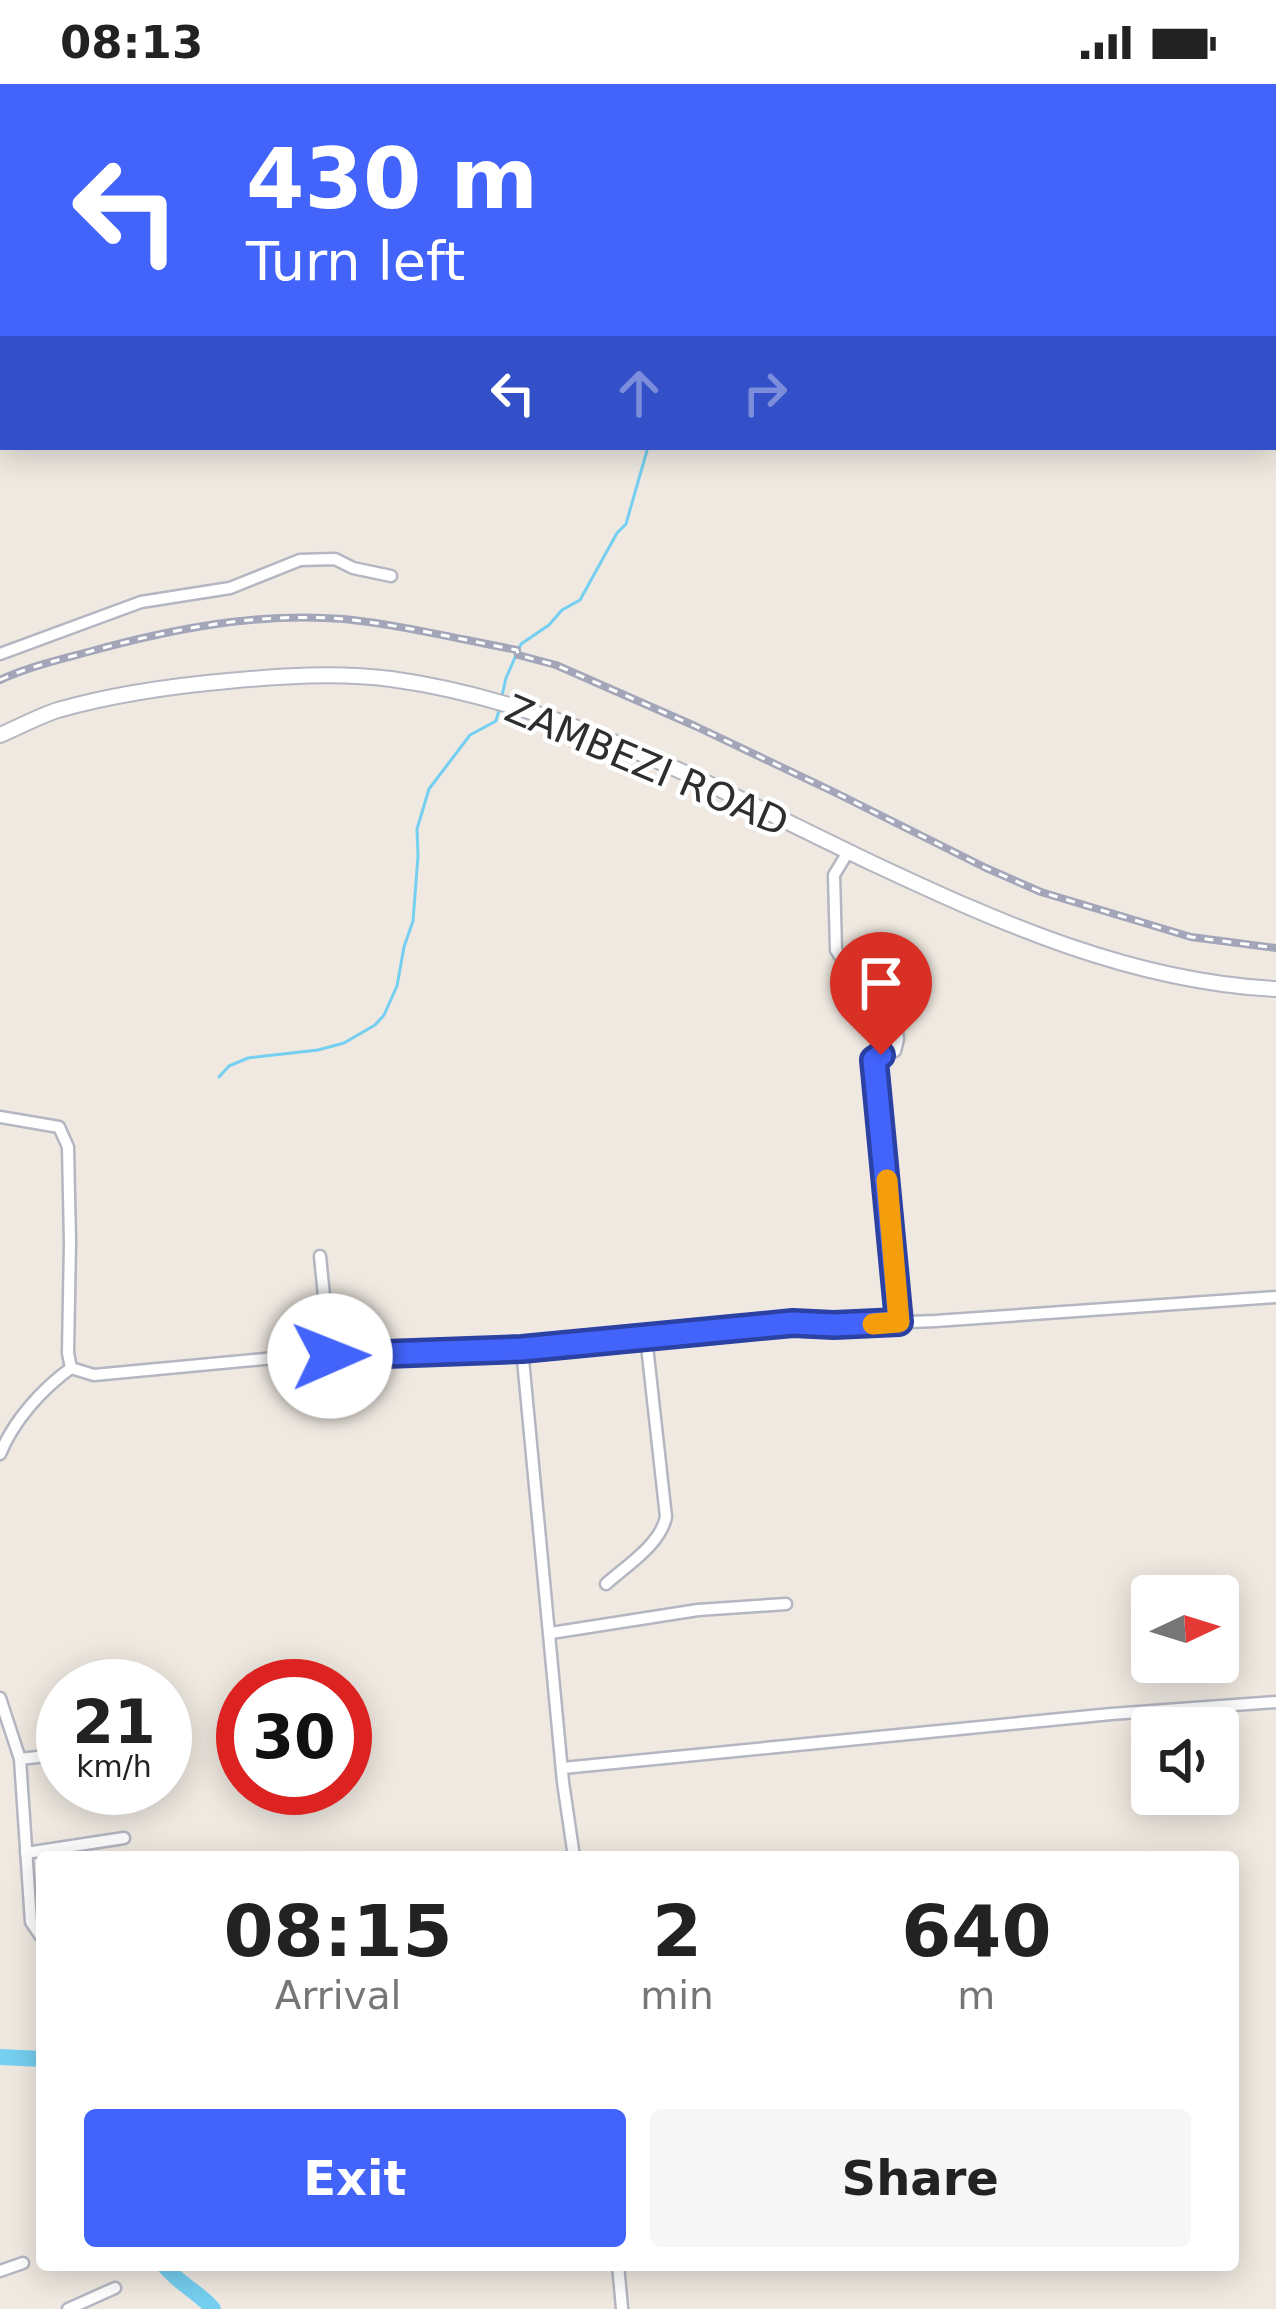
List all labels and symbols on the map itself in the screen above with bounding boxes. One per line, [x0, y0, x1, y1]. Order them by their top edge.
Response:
street label: ZAMBEZI ROAD [499, 686, 795, 845]
pin [830, 932, 932, 1055]
position arrow [267, 1293, 393, 1419]
north arrow [1131, 1575, 1239, 1683]
speed limit sign: 30 [216, 1659, 372, 1815]

